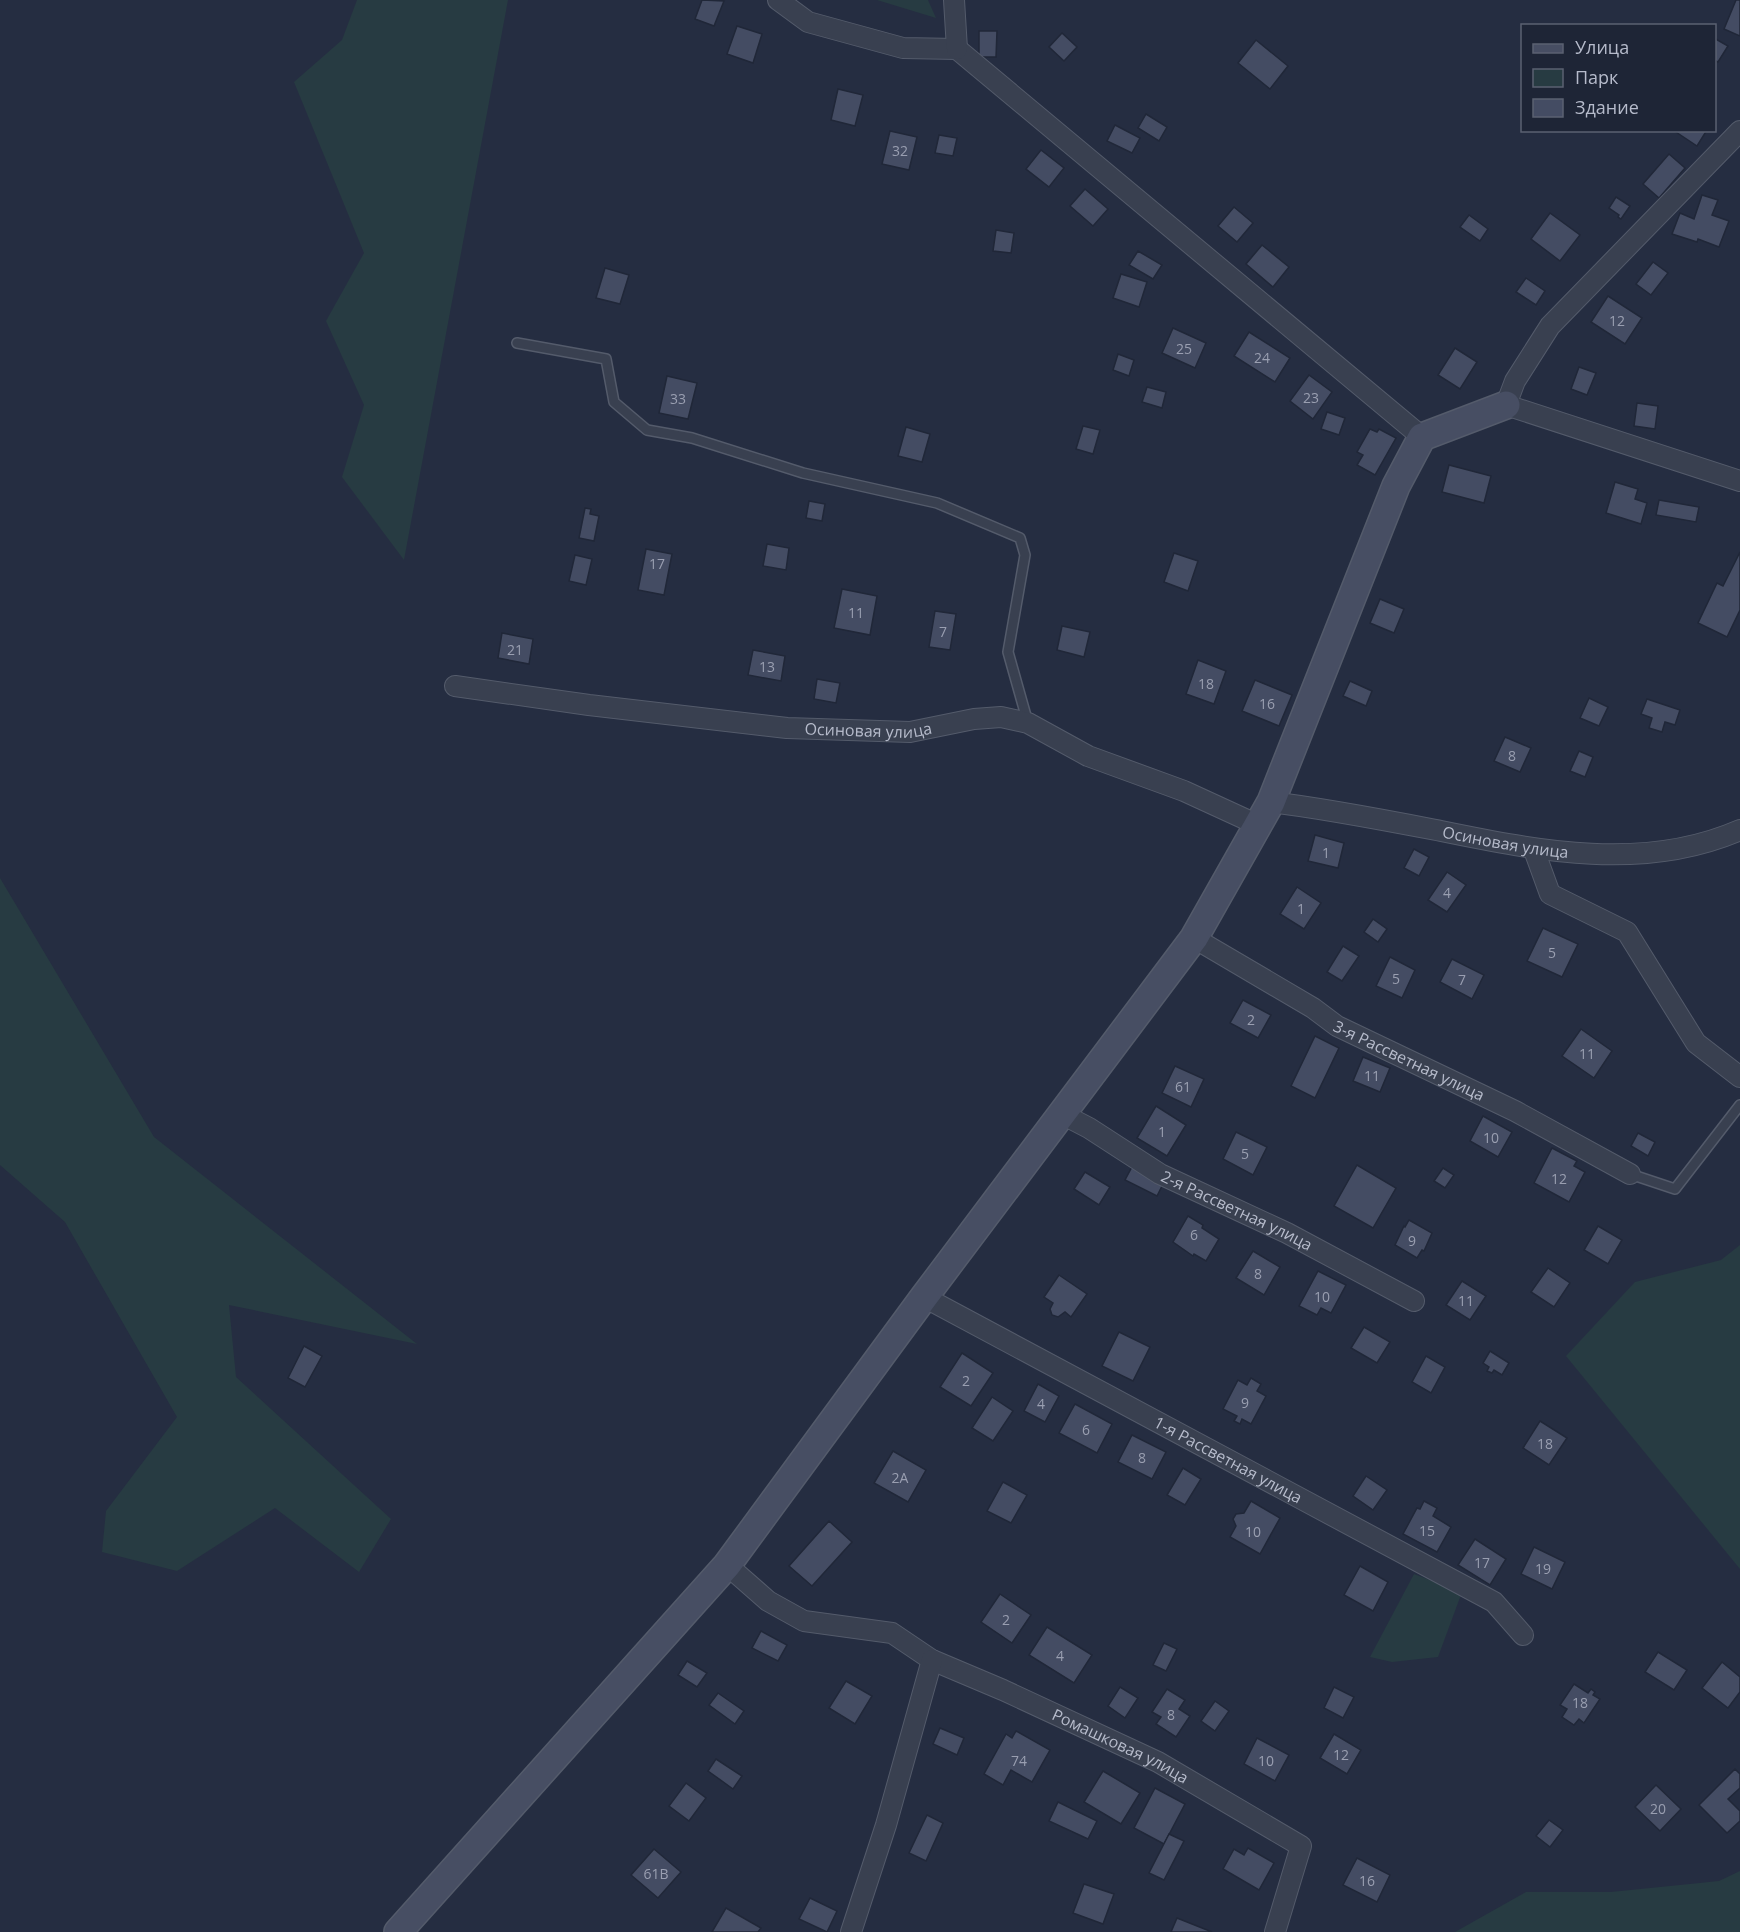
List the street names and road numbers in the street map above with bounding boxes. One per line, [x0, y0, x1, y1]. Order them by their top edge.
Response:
street label: Осиновая улица [804, 717, 934, 743]
street label: Осиновая улица [1441, 821, 1570, 863]
street label: 3-я Рассветная улица [1330, 1015, 1488, 1106]
street label: 2-я Рассветная улица [1158, 1165, 1316, 1256]
street label: 1-я Рассветная улица [1150, 1411, 1306, 1508]
street label: Ромашковая улица [1049, 1703, 1193, 1789]

